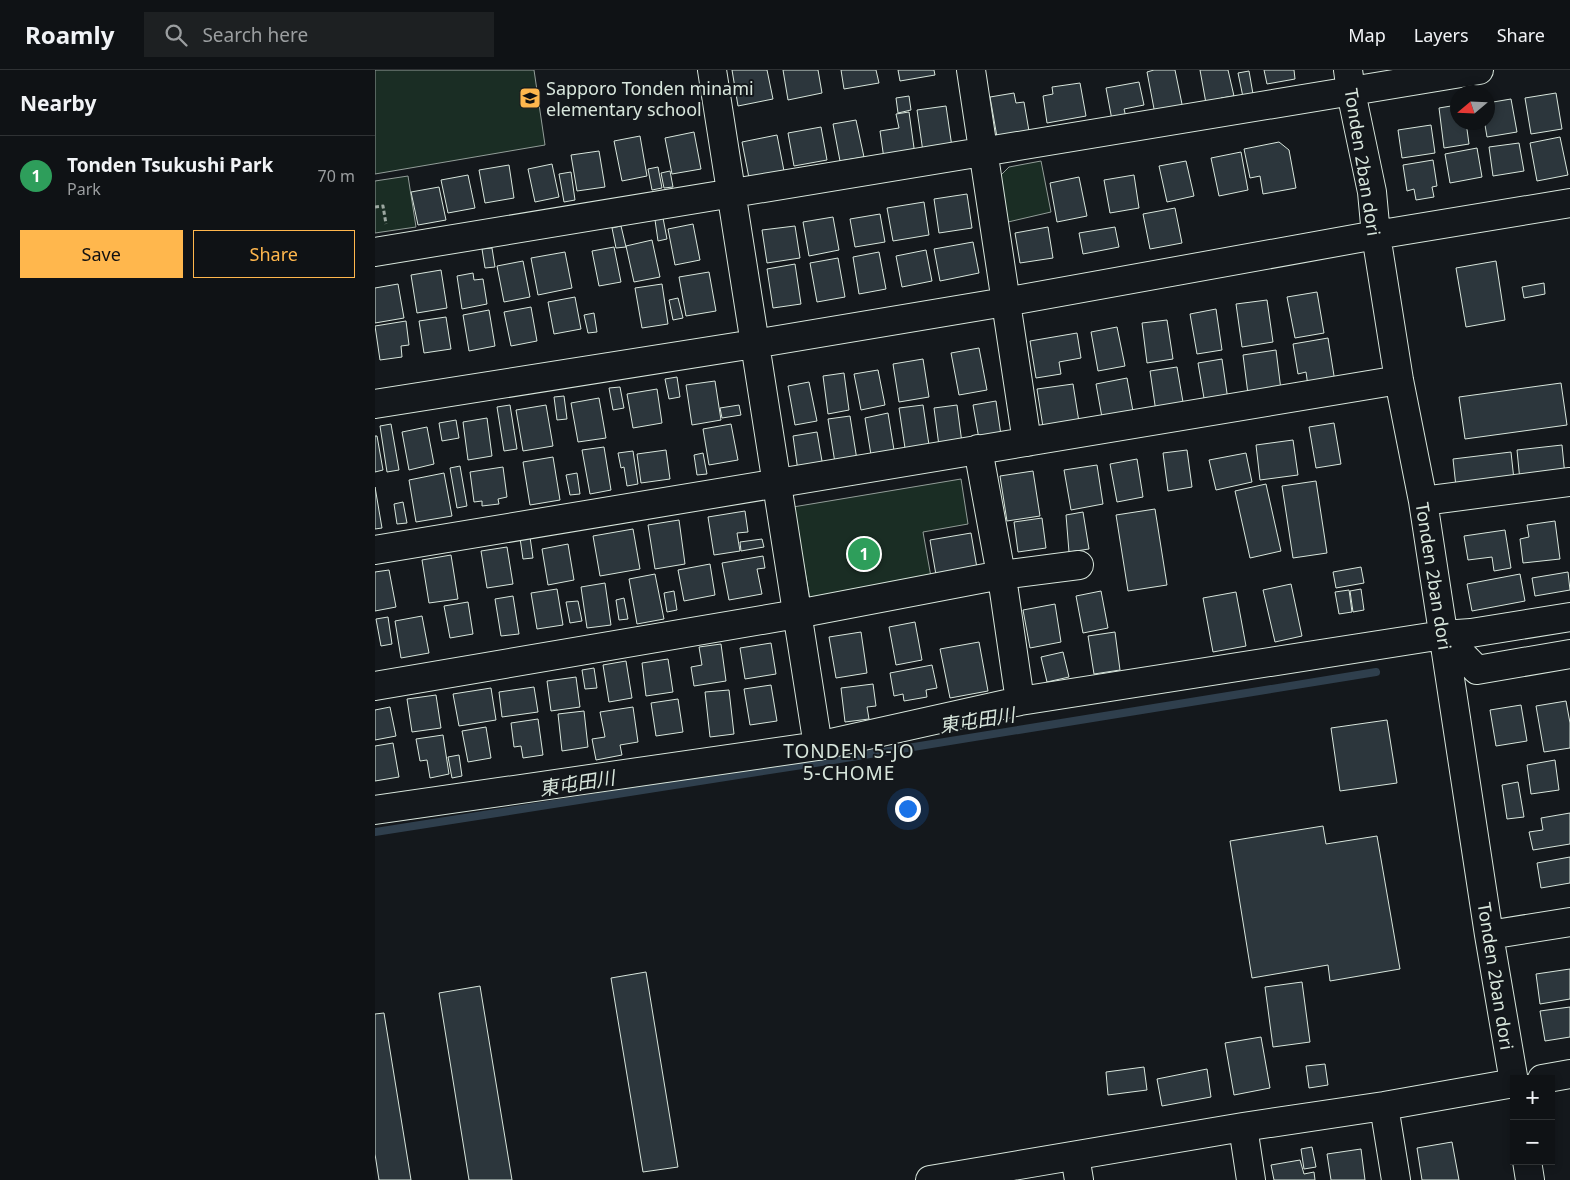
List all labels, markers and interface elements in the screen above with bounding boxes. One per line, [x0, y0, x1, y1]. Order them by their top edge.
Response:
search box [144, 12, 494, 57]
text: Roamly [25, 18, 114, 51]
icon: search [162, 21, 190, 49]
text: Search here [202, 22, 308, 48]
text: Map [1348, 23, 1386, 47]
text: Layers [1414, 23, 1469, 47]
text: Share [1497, 23, 1545, 47]
place label: Sapporo Tonden minami elementary school [546, 76, 754, 121]
north arrow [1450, 85, 1495, 130]
school or university icon: Sapporo Tonden minami elementary school [518, 86, 542, 110]
street label: Tonden 2ban dori [1339, 86, 1387, 238]
text: Nearby [20, 89, 96, 117]
text: Tonden Tsukushi Park [67, 152, 273, 178]
text: 1 [31, 165, 41, 187]
text: 70 m [318, 165, 355, 187]
text: Park [67, 178, 101, 200]
button: Save [20, 230, 183, 278]
button: Share [193, 230, 355, 278]
street label: Tonden 2ban dori [1410, 500, 1458, 652]
pin: 1 [848, 535, 880, 573]
water label: 東屯田川 [937, 701, 1019, 739]
district label: TONDEN 5-JO 5-CHOME [783, 738, 915, 786]
water label: 東屯田川 [537, 764, 619, 802]
your location [895, 796, 921, 822]
street label: Tonden 2ban dori [1472, 900, 1520, 1052]
map controls [1510, 1075, 1555, 1165]
button: + [1510, 1075, 1555, 1120]
button: − [1510, 1120, 1555, 1165]

